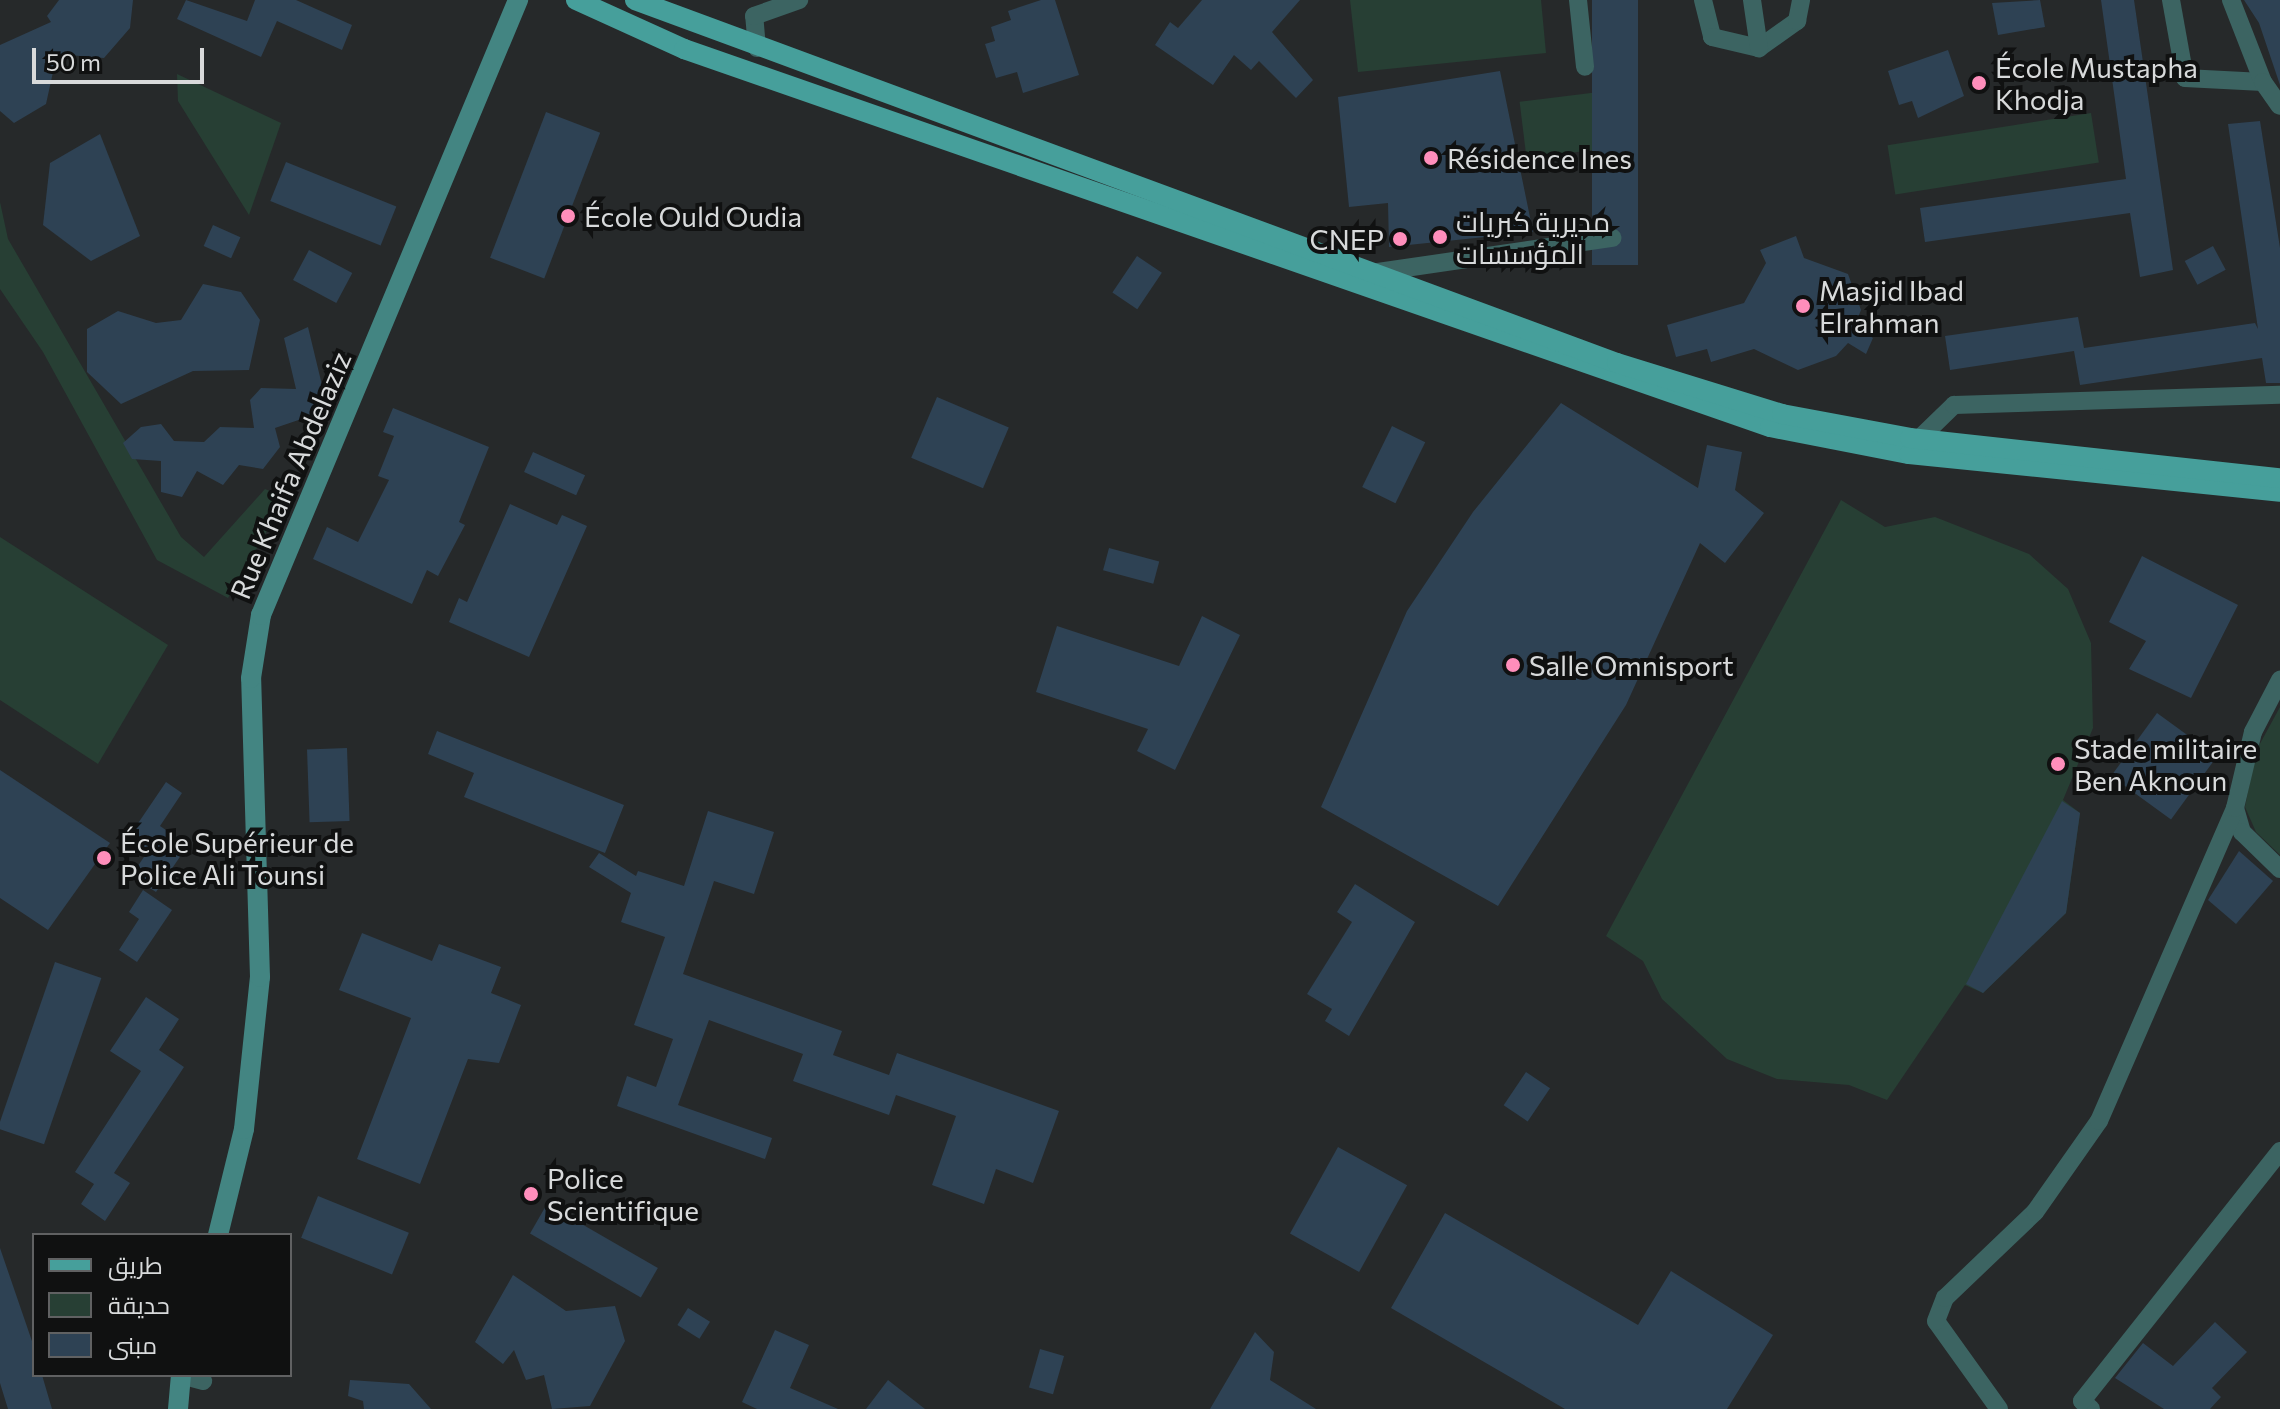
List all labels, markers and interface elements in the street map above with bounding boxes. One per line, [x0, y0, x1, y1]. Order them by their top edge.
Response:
scale bar [36, 32, 208, 82]
text: 50 m [46, 47, 101, 76]
place label: École Mustapha Khodja [1995, 50, 2198, 116]
marker: École Mustapha Khodja [1970, 74, 1988, 92]
place label: Résidence Ines [1447, 141, 1632, 175]
marker: Résidence Ines [1422, 149, 1440, 167]
place label: École Ould Oudia [584, 199, 802, 233]
place label: مديرية كبريات المؤسسات [1456, 204, 1610, 270]
marker: École Ould Oudia [559, 207, 577, 225]
place label: CNEP [1310, 222, 1384, 256]
marker: مديرية كبريات المؤسسات [1431, 228, 1449, 246]
marker: CNEP [1391, 230, 1409, 248]
place label: Masjid Ibad Elrahman [1819, 273, 1964, 339]
marker: Masjid Ibad Elrahman [1794, 297, 1812, 315]
street label: Rue Khaifa Abdelaziz [223, 346, 357, 604]
place label: Salle Omnisport [1529, 648, 1734, 682]
marker: Salle Omnisport [1504, 656, 1522, 674]
place label: Stade militaire Ben Aknoun [2074, 731, 2257, 797]
marker: Stade militaire Ben Aknoun [2049, 755, 2067, 773]
place label: École Supérieur de Police Ali Tounsi [120, 825, 354, 891]
marker: École Supérieur de Police Ali Tounsi [95, 849, 113, 867]
place label: Police Scientifique [547, 1161, 699, 1227]
marker: Police Scientifique [522, 1185, 540, 1203]
legend [32, 1233, 292, 1377]
text: طريق [108, 1250, 163, 1279]
text: حديقة [108, 1290, 170, 1319]
text: مبنى [108, 1330, 157, 1359]

